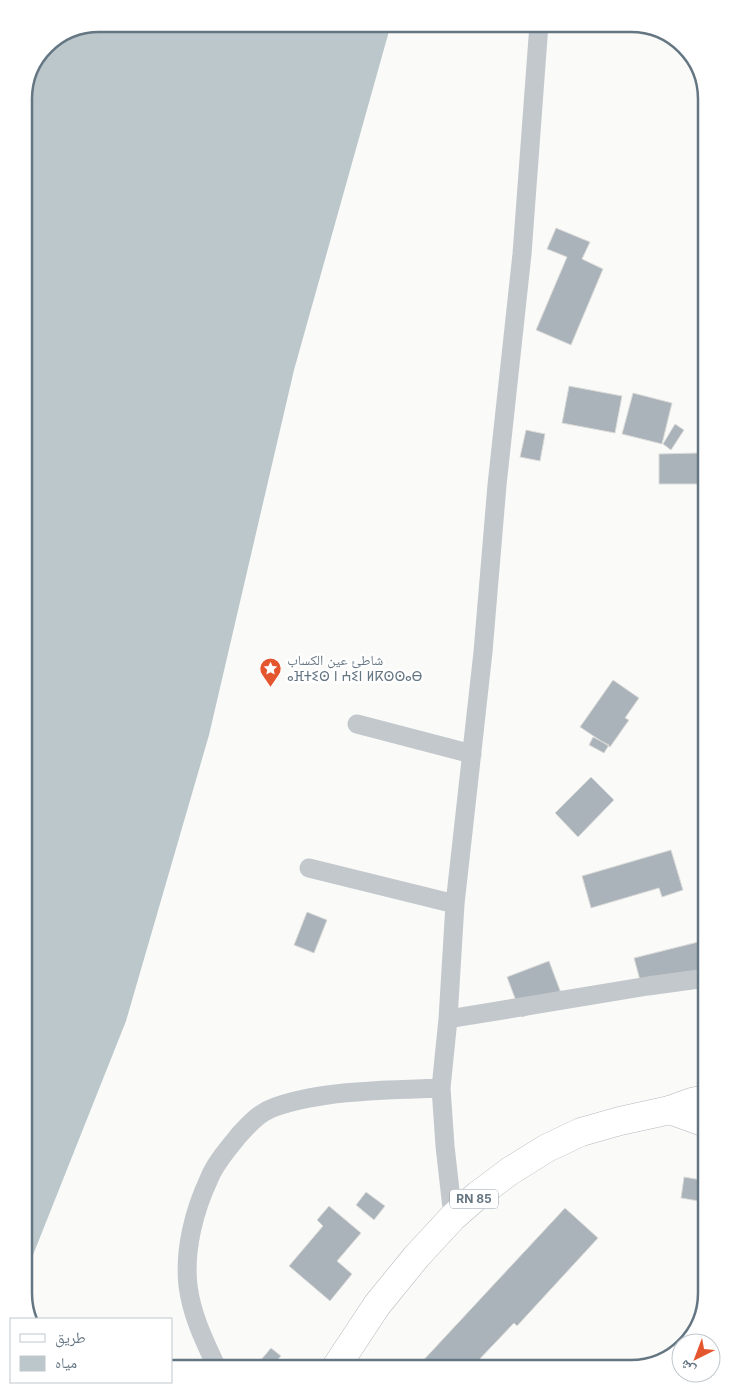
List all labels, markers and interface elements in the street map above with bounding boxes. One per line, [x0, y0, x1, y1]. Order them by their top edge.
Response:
place label: شاطئ عين الكساب ⴰⴼⵜⵉⵙ ⵏ ⵄⵉⵏ ⵍⴽⵙⵙⴰⴱ [287, 651, 423, 684]
place icon: شاطئ عين الكساب ⴰⴼⵜⵉⵙ ⵏ ⵄⵉⵏ ⵍⴽⵙⵙⴰⴱ [259, 656, 283, 687]
road number: RN 85 [450, 1190, 498, 1208]
legend [10, 1318, 172, 1383]
text: طريق [55, 1328, 86, 1348]
north arrow [671, 1333, 721, 1383]
text: مياه [55, 1353, 77, 1372]
text: ش [676, 1356, 699, 1379]

